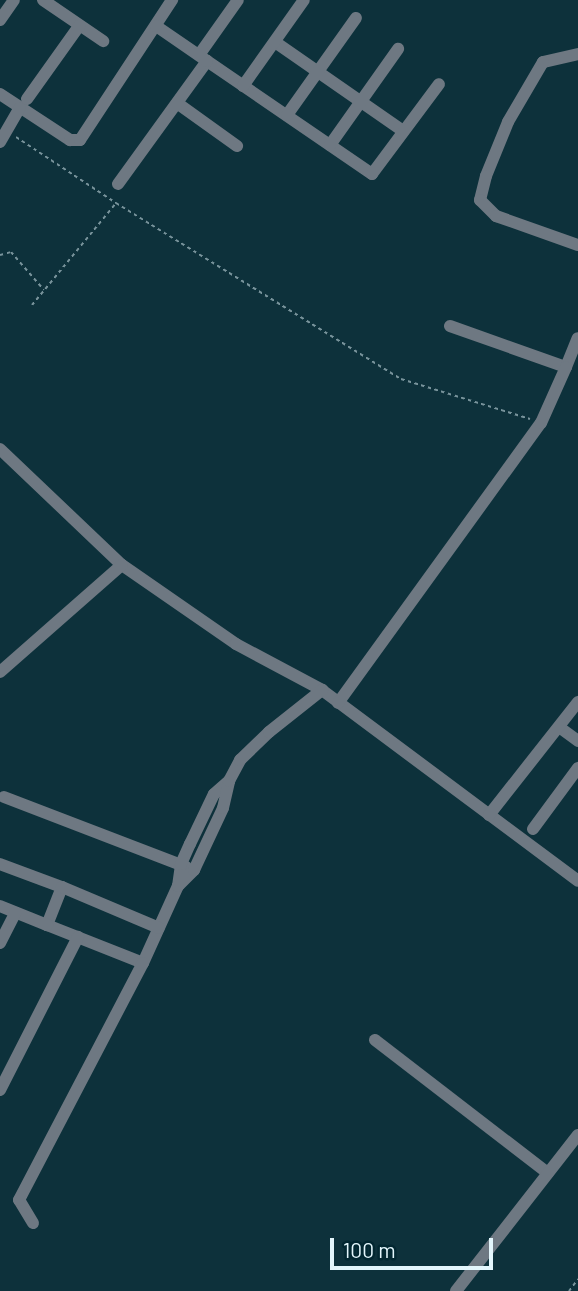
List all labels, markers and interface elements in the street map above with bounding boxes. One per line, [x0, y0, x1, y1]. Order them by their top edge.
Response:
scale bar [333, 1224, 496, 1268]
text: 100 m [343, 1237, 396, 1262]

